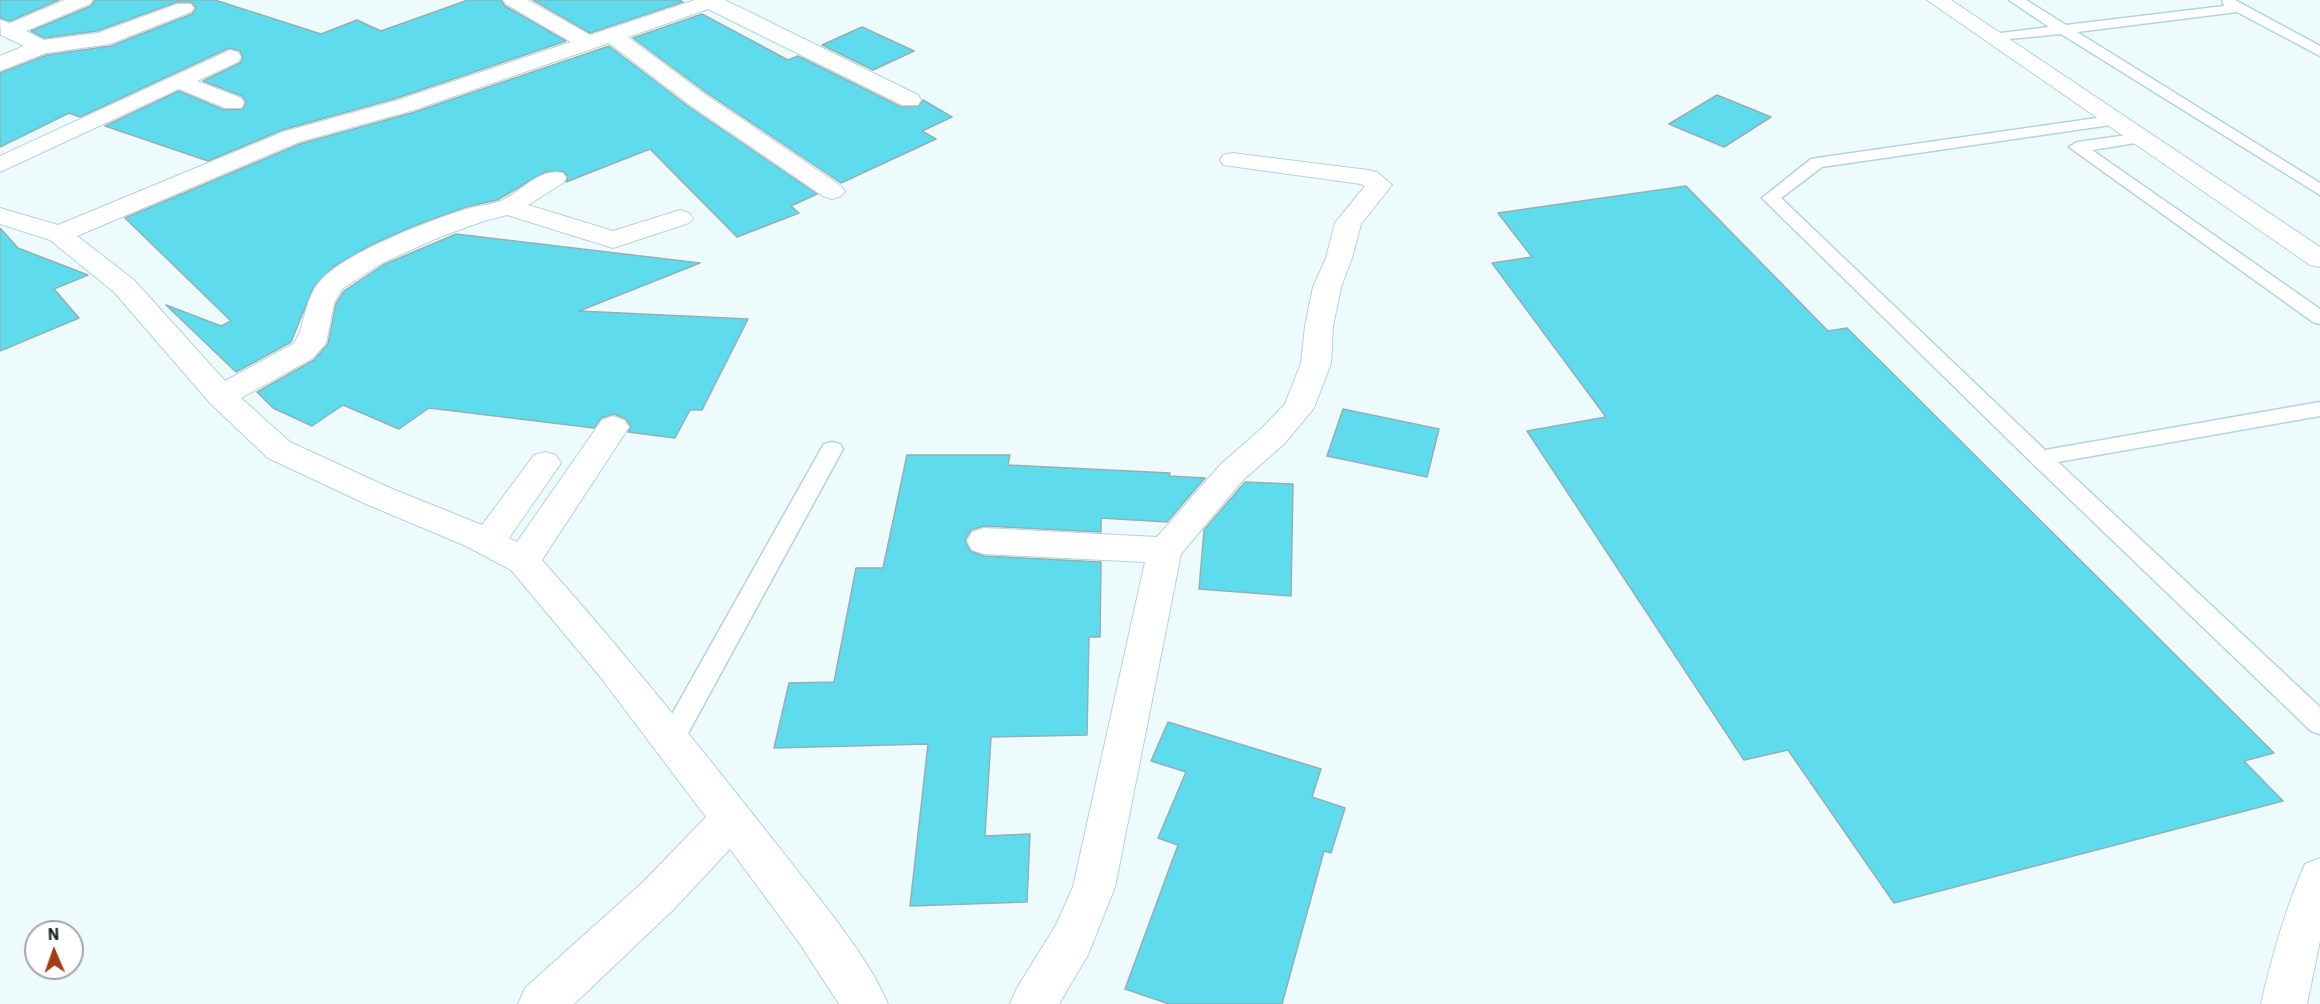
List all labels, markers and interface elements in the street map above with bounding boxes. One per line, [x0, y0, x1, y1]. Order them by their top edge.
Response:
north arrow [24, 920, 84, 980]
text: N [47, 924, 60, 944]

